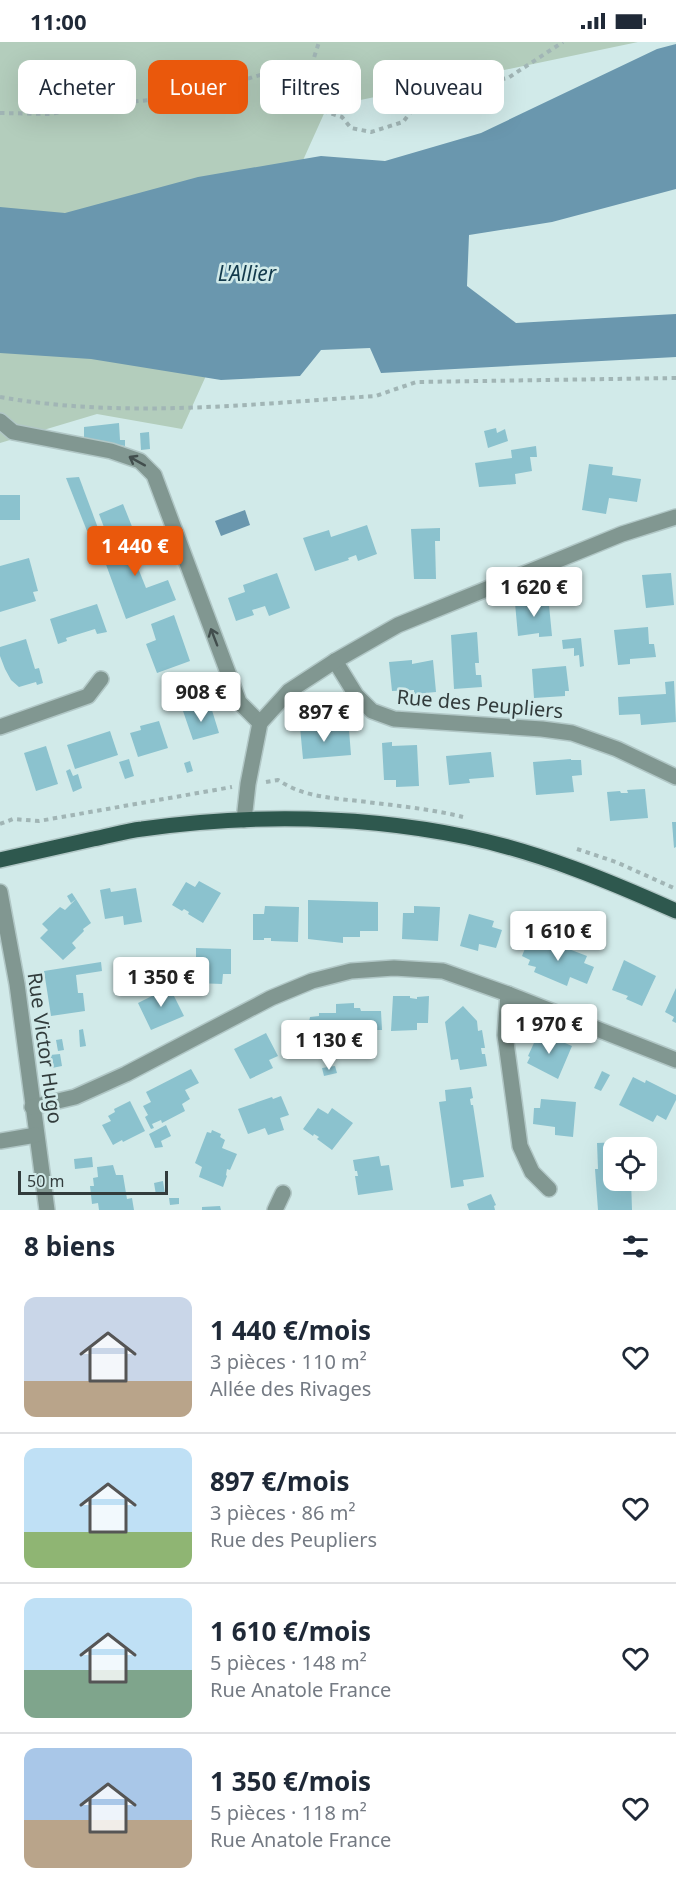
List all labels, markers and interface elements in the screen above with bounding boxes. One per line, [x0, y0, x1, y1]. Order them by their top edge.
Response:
text: 11:00 [30, 6, 87, 36]
chip: Acheter [18, 60, 136, 114]
chip: Louer [148, 60, 248, 114]
chip: Filtres [260, 60, 361, 114]
chip: Nouveau [373, 60, 504, 114]
water label: L'Allier [218, 259, 278, 287]
one-way arrow [129, 455, 146, 467]
pin: 1 440 € [80, 526, 190, 577]
text: 1 440 € [101, 532, 169, 559]
pin: 1 620 € [479, 567, 589, 618]
text: 1 620 € [500, 573, 568, 600]
one-way arrow [207, 628, 218, 646]
pin: 908 € [159, 672, 243, 723]
text: 908 € [176, 678, 226, 705]
street label: Rue des Peupliers [396, 683, 564, 724]
pin: 897 € [282, 692, 366, 743]
text: 897 € [299, 698, 349, 725]
pin: 1 610 € [503, 911, 613, 962]
text: 1 610 € [524, 917, 592, 944]
pin: 1 350 € [106, 957, 216, 1008]
text: 1 350 € [127, 963, 195, 990]
street label: Rue Victor Hugo [22, 971, 69, 1125]
pin: 1 970 € [494, 1004, 604, 1055]
text: 1 970 € [515, 1010, 583, 1037]
pin: 1 130 € [274, 1020, 384, 1071]
text: 1 130 € [295, 1026, 363, 1053]
map controls [603, 1137, 657, 1191]
button: locate [603, 1137, 657, 1191]
scale bar [18, 1168, 168, 1196]
text: 50 m [27, 1170, 64, 1192]
text: 8 biens [24, 1228, 115, 1264]
icon: filters [619, 1230, 652, 1263]
text: 1 440 €/mois [210, 1312, 371, 1348]
icon: home [72, 1321, 144, 1393]
icon: heart [619, 1341, 652, 1374]
text: 3 pièces · 110 m² [210, 1348, 367, 1375]
text: Allée des Rivages [210, 1375, 371, 1402]
text: 897 €/mois [210, 1463, 349, 1499]
icon: home [72, 1472, 144, 1544]
icon: heart [619, 1492, 652, 1525]
text: 3 pièces · 86 m² [210, 1499, 355, 1526]
text: Rue des Peupliers [210, 1526, 377, 1553]
text: 1 610 €/mois [210, 1613, 371, 1649]
icon: home [72, 1622, 144, 1694]
icon: heart [619, 1642, 652, 1675]
text: 5 pièces · 148 m² [210, 1649, 367, 1676]
text: Rue Anatole France [210, 1676, 391, 1703]
text: 1 350 €/mois [210, 1763, 371, 1799]
icon: home [72, 1772, 144, 1844]
icon: heart [619, 1792, 652, 1825]
text: 5 pièces · 118 m² [210, 1799, 367, 1826]
text: Rue Anatole France [210, 1826, 391, 1853]

